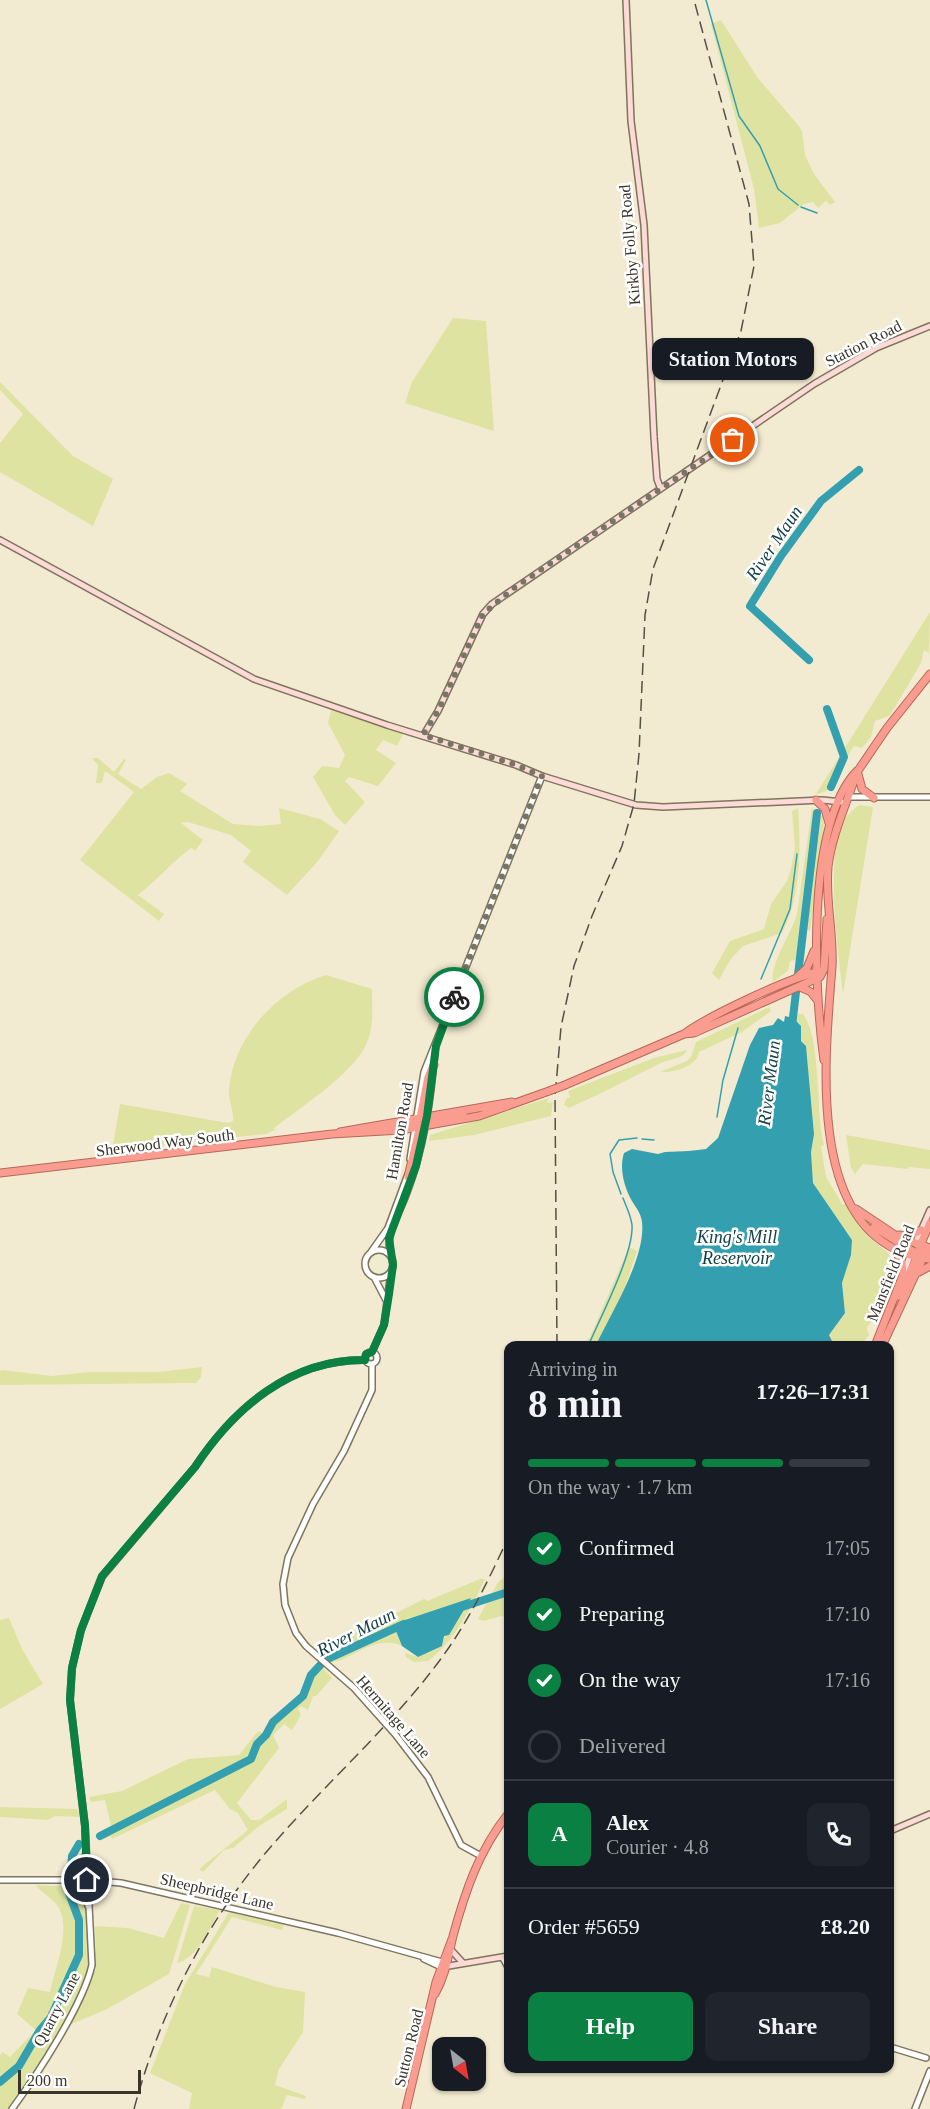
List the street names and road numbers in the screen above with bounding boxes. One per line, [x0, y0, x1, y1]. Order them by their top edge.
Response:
street label: Kirkby Folly Road [616, 184, 644, 306]
street label: Station Road [822, 317, 904, 370]
street label: Hamilton Road [383, 1081, 416, 1181]
street label: Sherwood Way South [95, 1126, 235, 1160]
street label: Mansfield Road [863, 1222, 918, 1324]
street label: Hermitage Lane [353, 1672, 434, 1762]
street label: Sheepbridge Lane [158, 1870, 275, 1914]
street label: Quarry Lane [30, 1969, 84, 2050]
street label: Sutton Road [391, 2007, 426, 2089]

